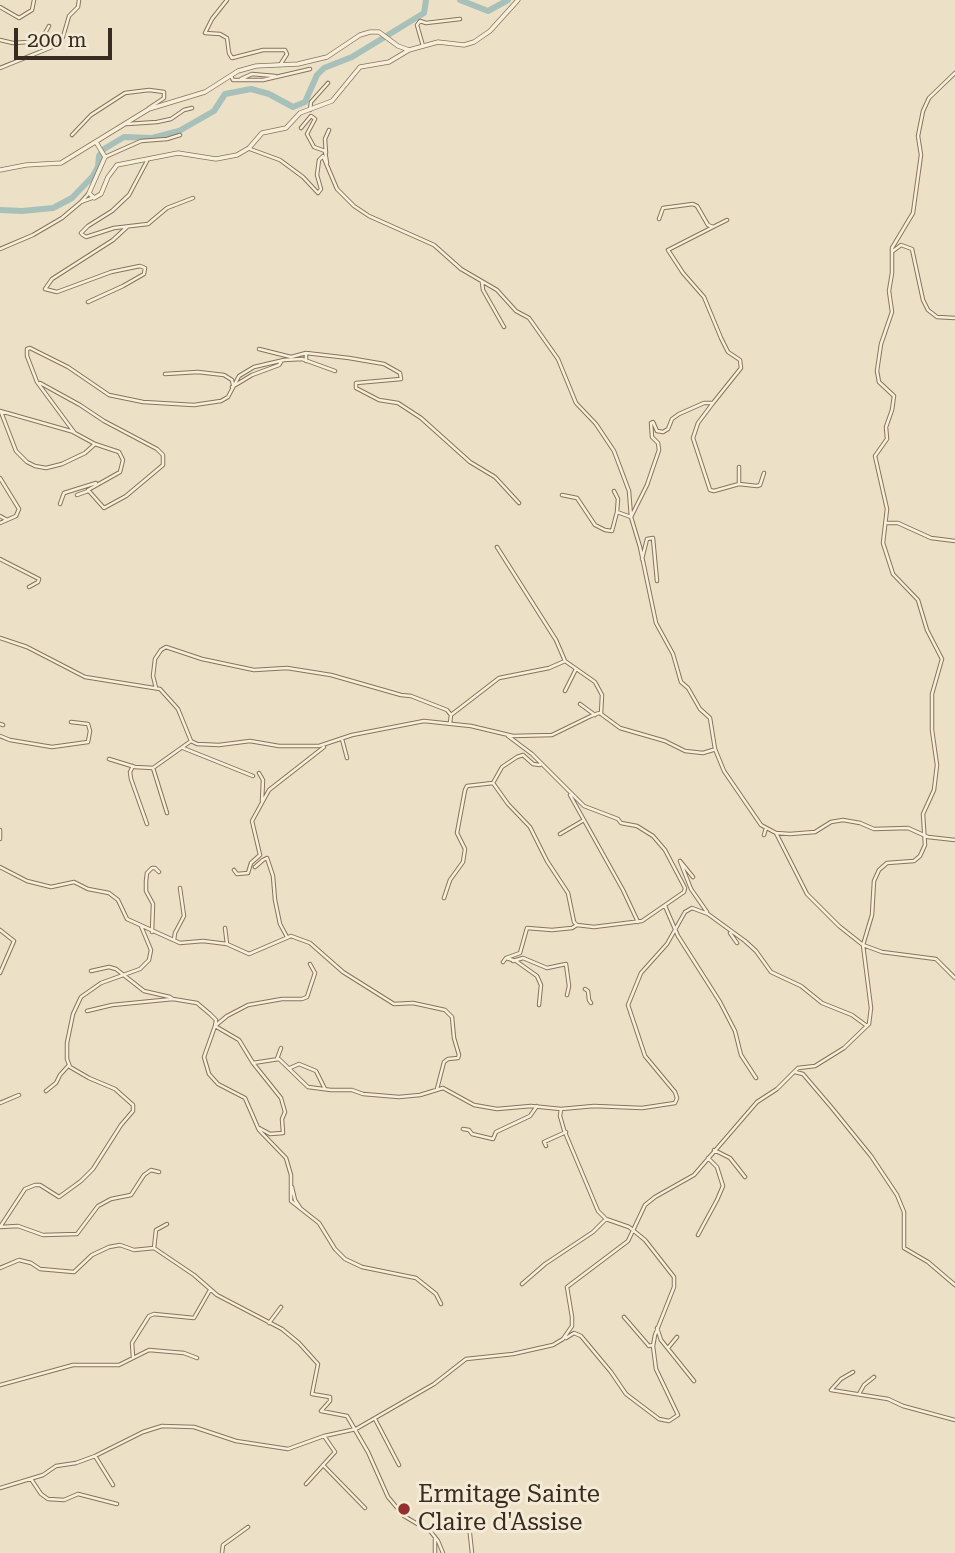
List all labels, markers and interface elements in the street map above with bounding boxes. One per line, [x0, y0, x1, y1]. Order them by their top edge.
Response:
scale bar [18, 14, 116, 58]
text: 200 m [27, 28, 87, 52]
place label: Ermitage Sainte Claire d'Assise [418, 1481, 600, 1537]
marker: Ermitage Sainte Claire d'Assise [396, 1501, 412, 1517]

